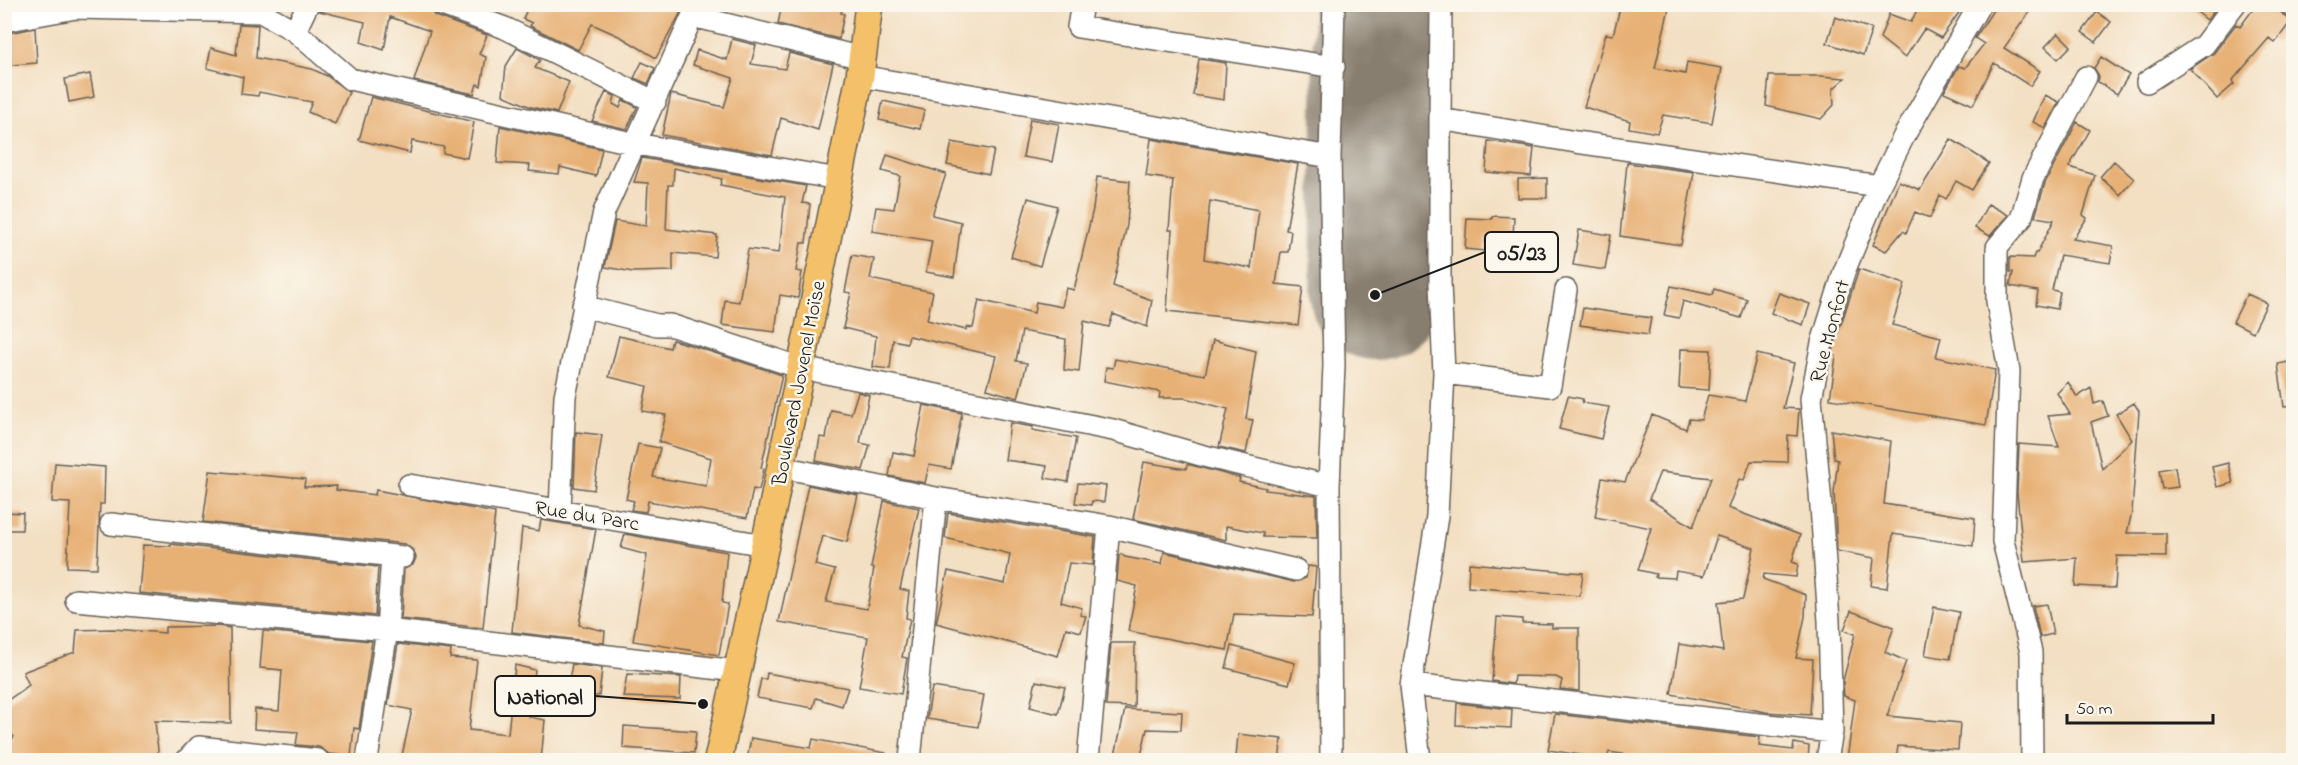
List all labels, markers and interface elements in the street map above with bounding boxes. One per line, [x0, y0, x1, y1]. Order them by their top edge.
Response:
callout: 05/23 [1485, 232, 1558, 272]
text: 05/23 [1498, 239, 1546, 271]
street label: Rue Monfort [1803, 277, 1859, 386]
street label: Boulevard Jovenel Moïse [765, 278, 835, 489]
street label: Rue du Parc [532, 494, 642, 540]
callout: National [495, 676, 595, 716]
text: National [507, 683, 583, 715]
scale bar [2067, 687, 2212, 725]
text: 50 m [2076, 697, 2113, 723]

